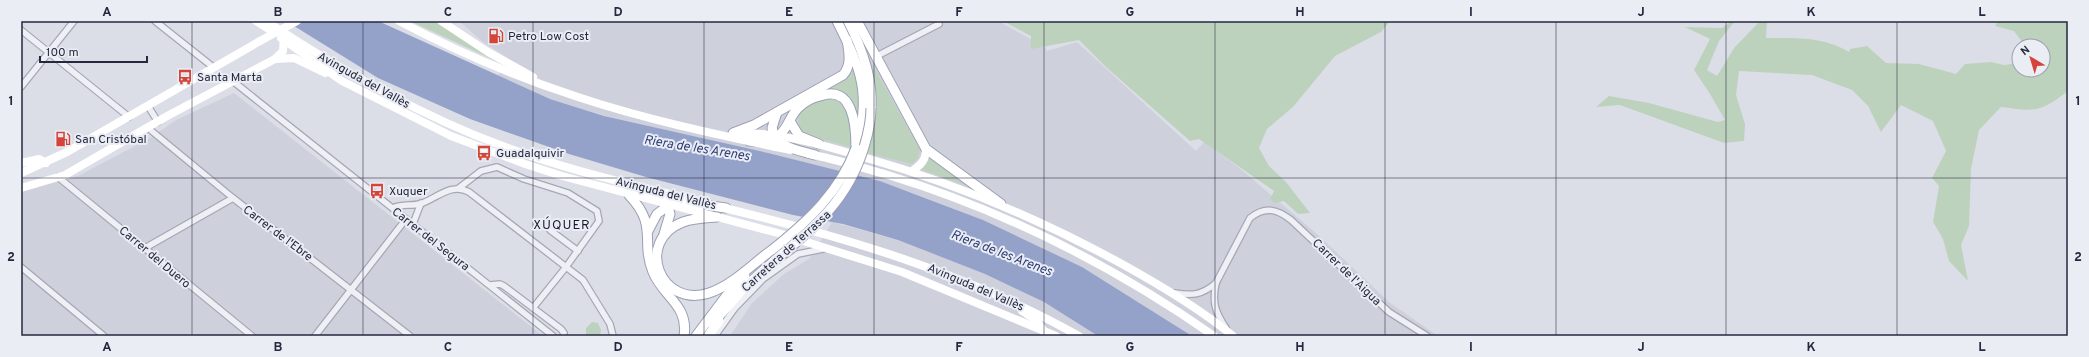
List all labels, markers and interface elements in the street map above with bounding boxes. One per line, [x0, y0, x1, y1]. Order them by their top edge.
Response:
text: A [102, 5, 112, 21]
text: B [274, 5, 283, 21]
text: C [444, 5, 452, 21]
text: D [613, 5, 623, 21]
text: E [785, 5, 793, 21]
text: F [955, 5, 963, 21]
text: G [1126, 5, 1135, 21]
text: H [1295, 5, 1305, 21]
text: I [1469, 5, 1473, 21]
text: J [1637, 5, 1645, 21]
text: K [1806, 5, 1816, 21]
text: L [1978, 5, 1986, 21]
fuel station icon: Petro Low Cost [487, 27, 505, 45]
place label: Petro Low Cost [508, 29, 589, 45]
scale bar [40, 38, 147, 64]
north arrow [2011, 38, 2051, 78]
text: N [2018, 43, 2033, 59]
text: 100 m [46, 45, 79, 61]
street label: Avinguda del Vallès [314, 49, 413, 113]
bus stop icon: Santa Marta [176, 68, 194, 86]
place label: Santa Marta [197, 70, 262, 86]
text: 1 [8, 94, 14, 110]
text: 1 [2075, 94, 2081, 110]
fuel station icon: San Cristóbal [54, 130, 72, 148]
place label: San Cristóbal [75, 132, 147, 148]
water label: Riera de les Arenes [643, 133, 751, 165]
bus stop icon: Guadalquivir [475, 144, 493, 162]
place label: Guadalquivir [496, 146, 565, 162]
street label: Avinguda del Vallès [614, 174, 718, 214]
bus stop icon: Xuquer [368, 182, 386, 200]
place label: Xuquer [389, 184, 428, 200]
street label: Carrer de l'Ebre [239, 202, 316, 265]
street label: Carrer del Segura [388, 204, 473, 275]
street label: Carretera de Terrassa [739, 207, 835, 296]
district label: XÚQUER [533, 216, 591, 234]
street label: Carrer del Duero [115, 223, 194, 293]
water label: Riera de les Arenes [949, 227, 1054, 281]
street label: Carrer de l'Aigua [1308, 236, 1384, 310]
text: 2 [7, 250, 15, 266]
text: 2 [2074, 250, 2082, 266]
street label: Avinguda del Vallès [925, 260, 1026, 315]
text: A [102, 340, 112, 356]
text: B [274, 340, 283, 356]
text: C [444, 340, 452, 356]
text: D [613, 340, 623, 356]
text: E [785, 340, 793, 356]
text: F [955, 340, 963, 356]
text: G [1126, 340, 1135, 356]
text: H [1295, 340, 1305, 356]
text: I [1469, 340, 1473, 356]
text: J [1637, 340, 1645, 356]
text: K [1806, 340, 1816, 356]
text: L [1978, 340, 1986, 356]

